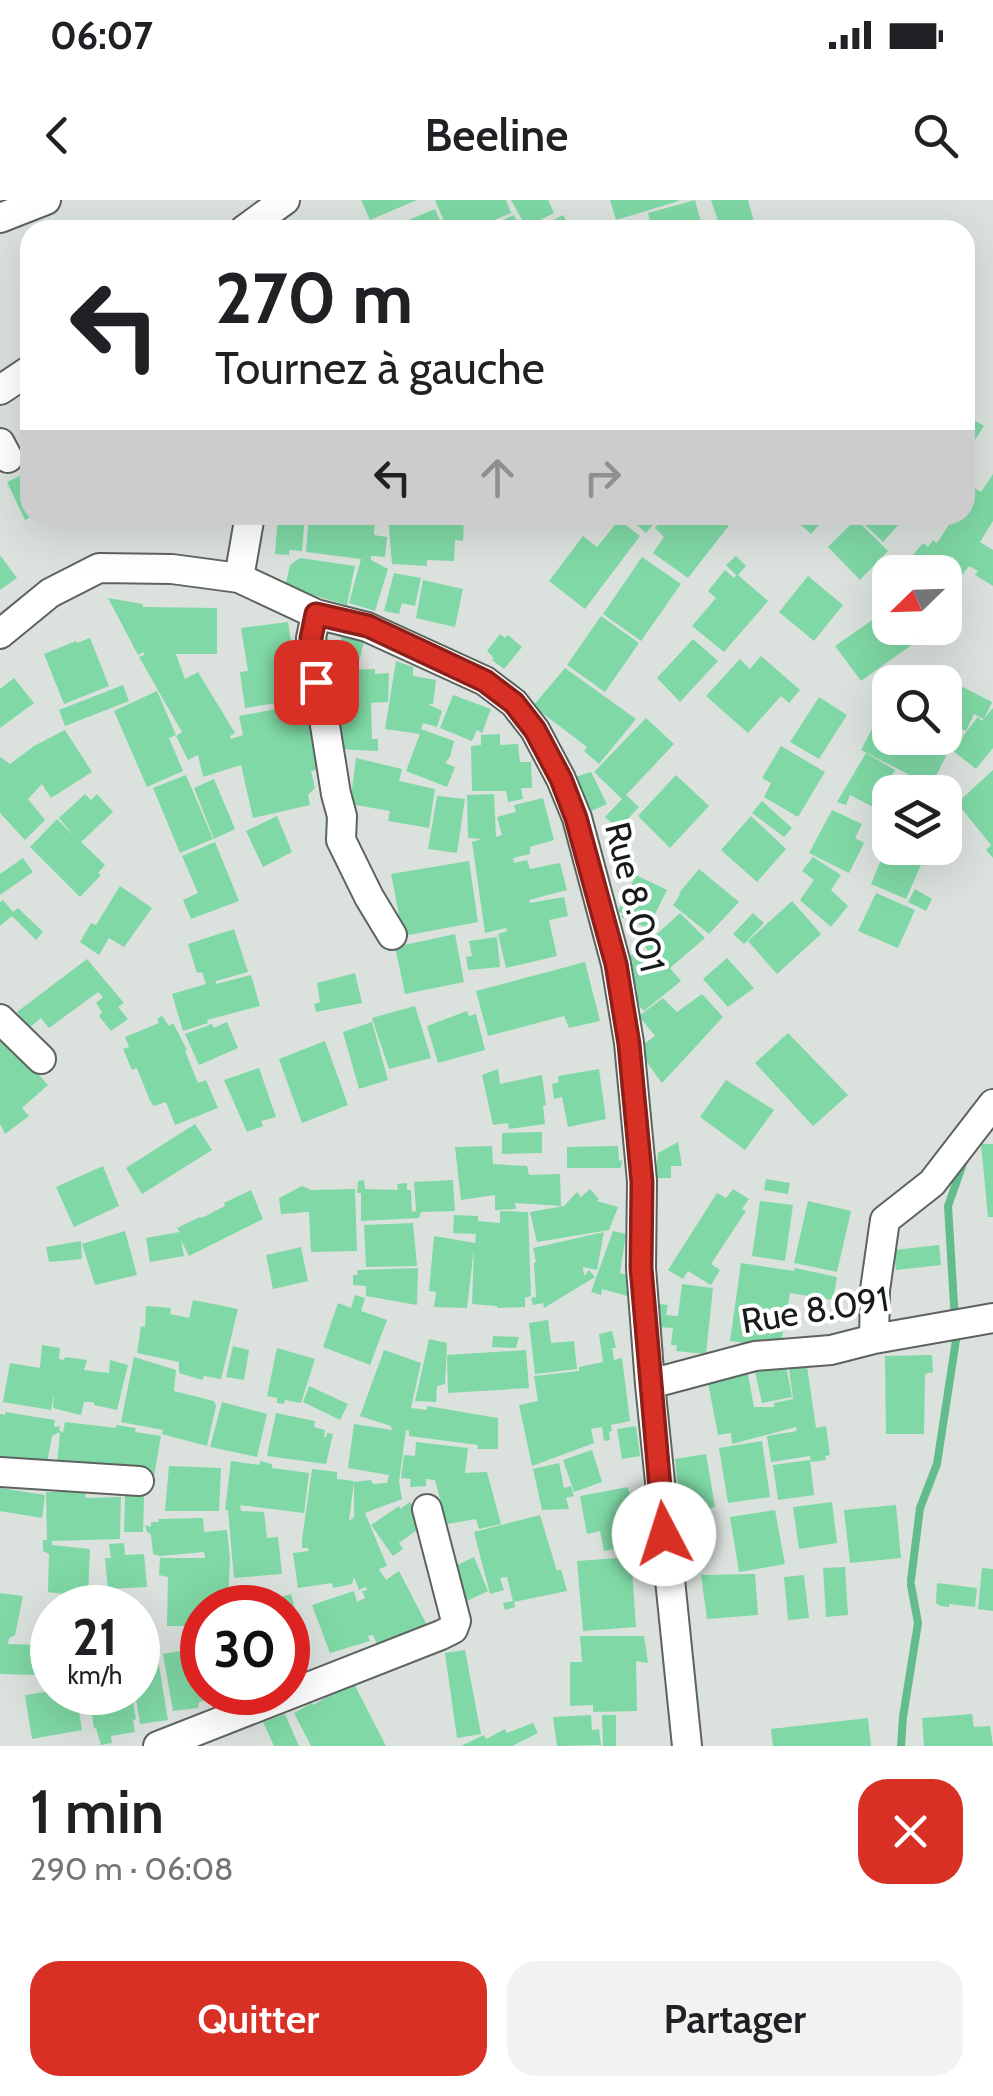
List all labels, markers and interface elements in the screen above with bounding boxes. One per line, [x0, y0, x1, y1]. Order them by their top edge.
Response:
text: 06:07 [50, 12, 153, 59]
icon: back [30, 108, 85, 163]
text: Beeline [425, 108, 568, 162]
icon: search [908, 108, 963, 163]
text: 270 m [215, 255, 413, 341]
icon: left [50, 260, 180, 390]
text: Tournez à gauche [215, 341, 545, 395]
icon: left [365, 450, 420, 505]
icon: ahead [470, 450, 525, 505]
icon: right [575, 450, 630, 505]
north arrow [872, 555, 962, 645]
map controls [872, 555, 962, 865]
pin [274, 640, 359, 725]
icon: arrive [289, 655, 344, 710]
button: search [872, 665, 962, 755]
button: layers [872, 775, 962, 865]
street label: Rue 8.001 [596, 817, 675, 976]
street label: Rue 8.091 [738, 1277, 892, 1342]
position arrow [612, 1482, 716, 1586]
speed limit sign: 30 [180, 1585, 310, 1715]
text: 21 [73, 1607, 117, 1668]
text: km/h [68, 1660, 122, 1690]
text: 1 min [30, 1775, 164, 1848]
button: close [858, 1779, 963, 1884]
text: 290 m · 06:08 [30, 1849, 233, 1888]
button: Quitter [30, 1961, 487, 2076]
button: Partager [507, 1961, 963, 2076]

